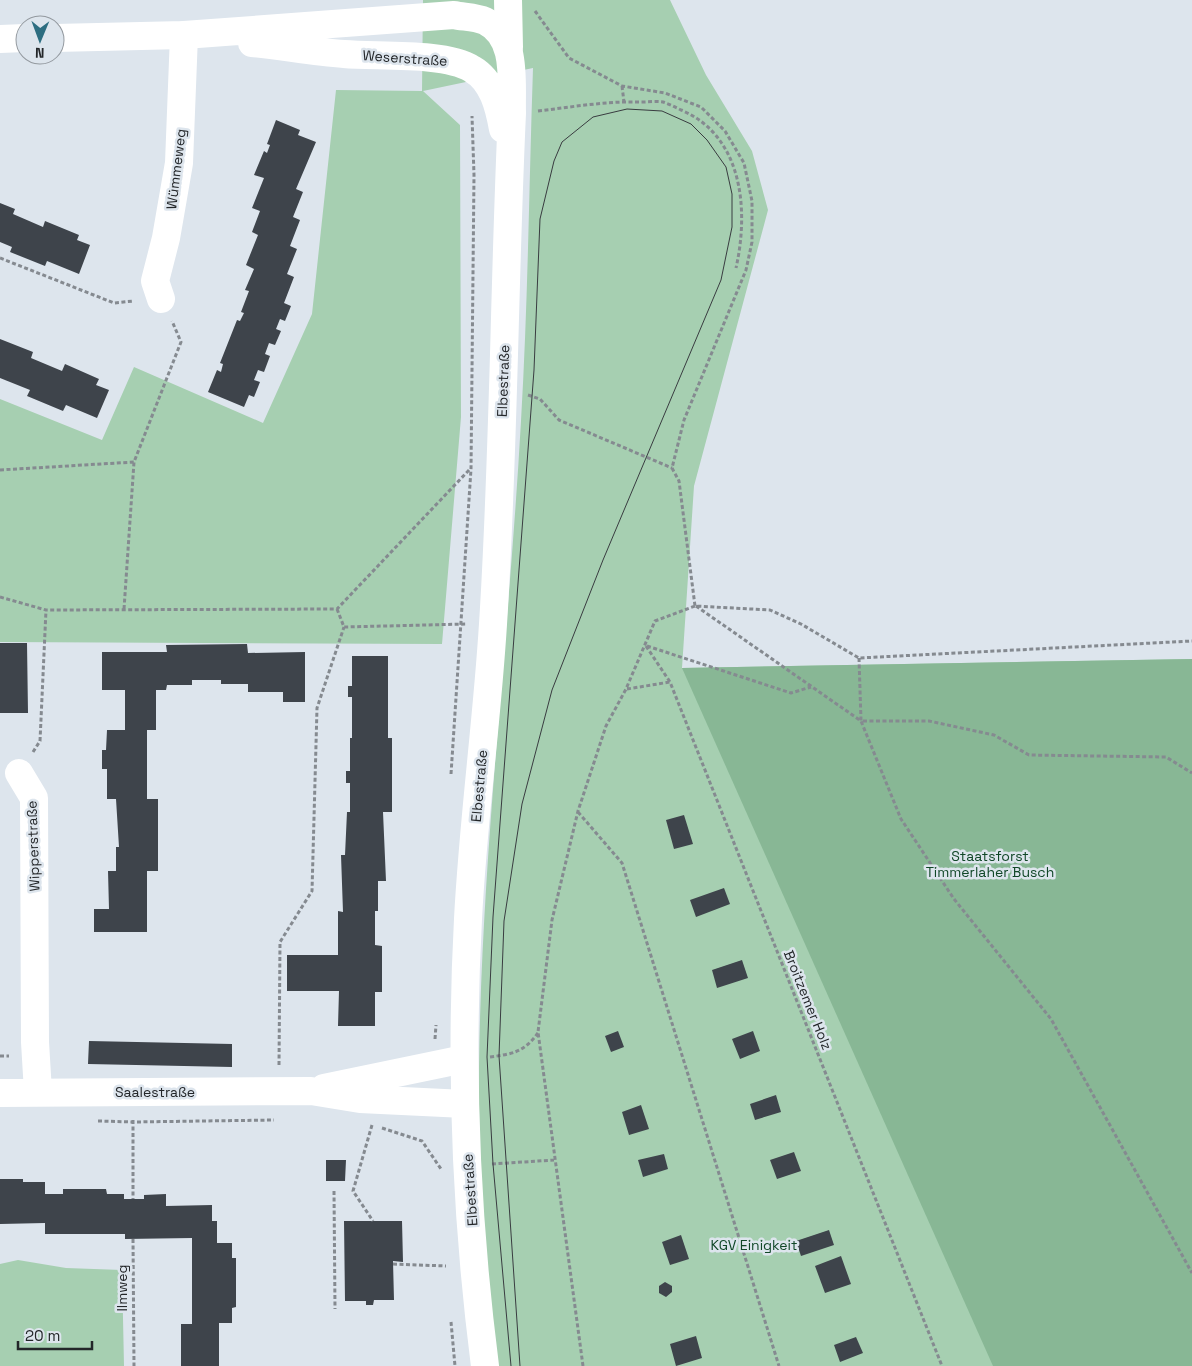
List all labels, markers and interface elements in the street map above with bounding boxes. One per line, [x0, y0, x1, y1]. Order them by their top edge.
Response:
north arrow [15, 15, 65, 65]
text: N [35, 44, 45, 62]
street label: Weserstraße [362, 46, 448, 70]
street label: Wümmeweg [162, 128, 190, 210]
street label: Elbestraße [493, 344, 513, 418]
street label: Elbestraße [467, 749, 491, 823]
street label: Wipperstraße [22, 800, 44, 892]
park label: Staatsforst Timmerlaher Busch [926, 847, 1054, 881]
street label: Broitzemer Holz [780, 948, 836, 1052]
street label: Saalestraße [115, 1083, 195, 1101]
street label: Elbestraße [458, 1153, 482, 1227]
park label: KGV Einigkeit [711, 1236, 797, 1254]
street label: Ilmweg [113, 1264, 131, 1312]
scale bar [18, 1318, 91, 1350]
text: 20 m [25, 1326, 60, 1345]

